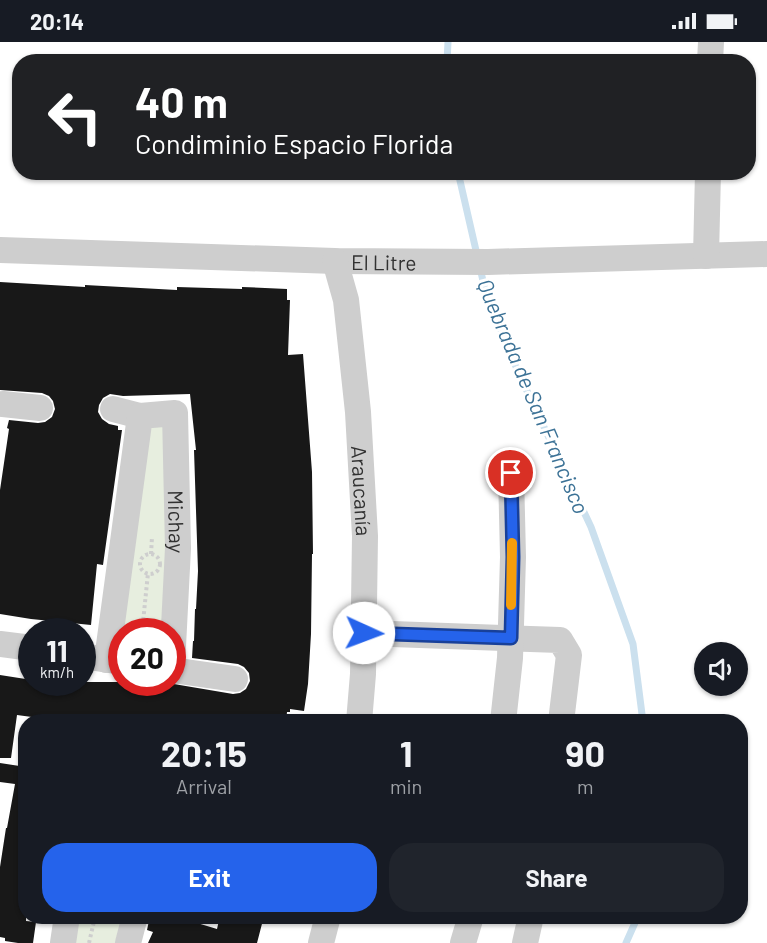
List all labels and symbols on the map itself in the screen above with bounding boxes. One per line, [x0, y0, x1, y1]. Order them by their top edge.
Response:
street label: El Litre [351, 249, 417, 274]
water label: Quebrada de San Francisco [473, 275, 595, 517]
street label: Araucanía [347, 445, 377, 537]
pin [485, 447, 536, 498]
street label: Michay [164, 490, 191, 554]
position arrow [332, 601, 396, 665]
speed limit sign: 20 [108, 618, 186, 696]

